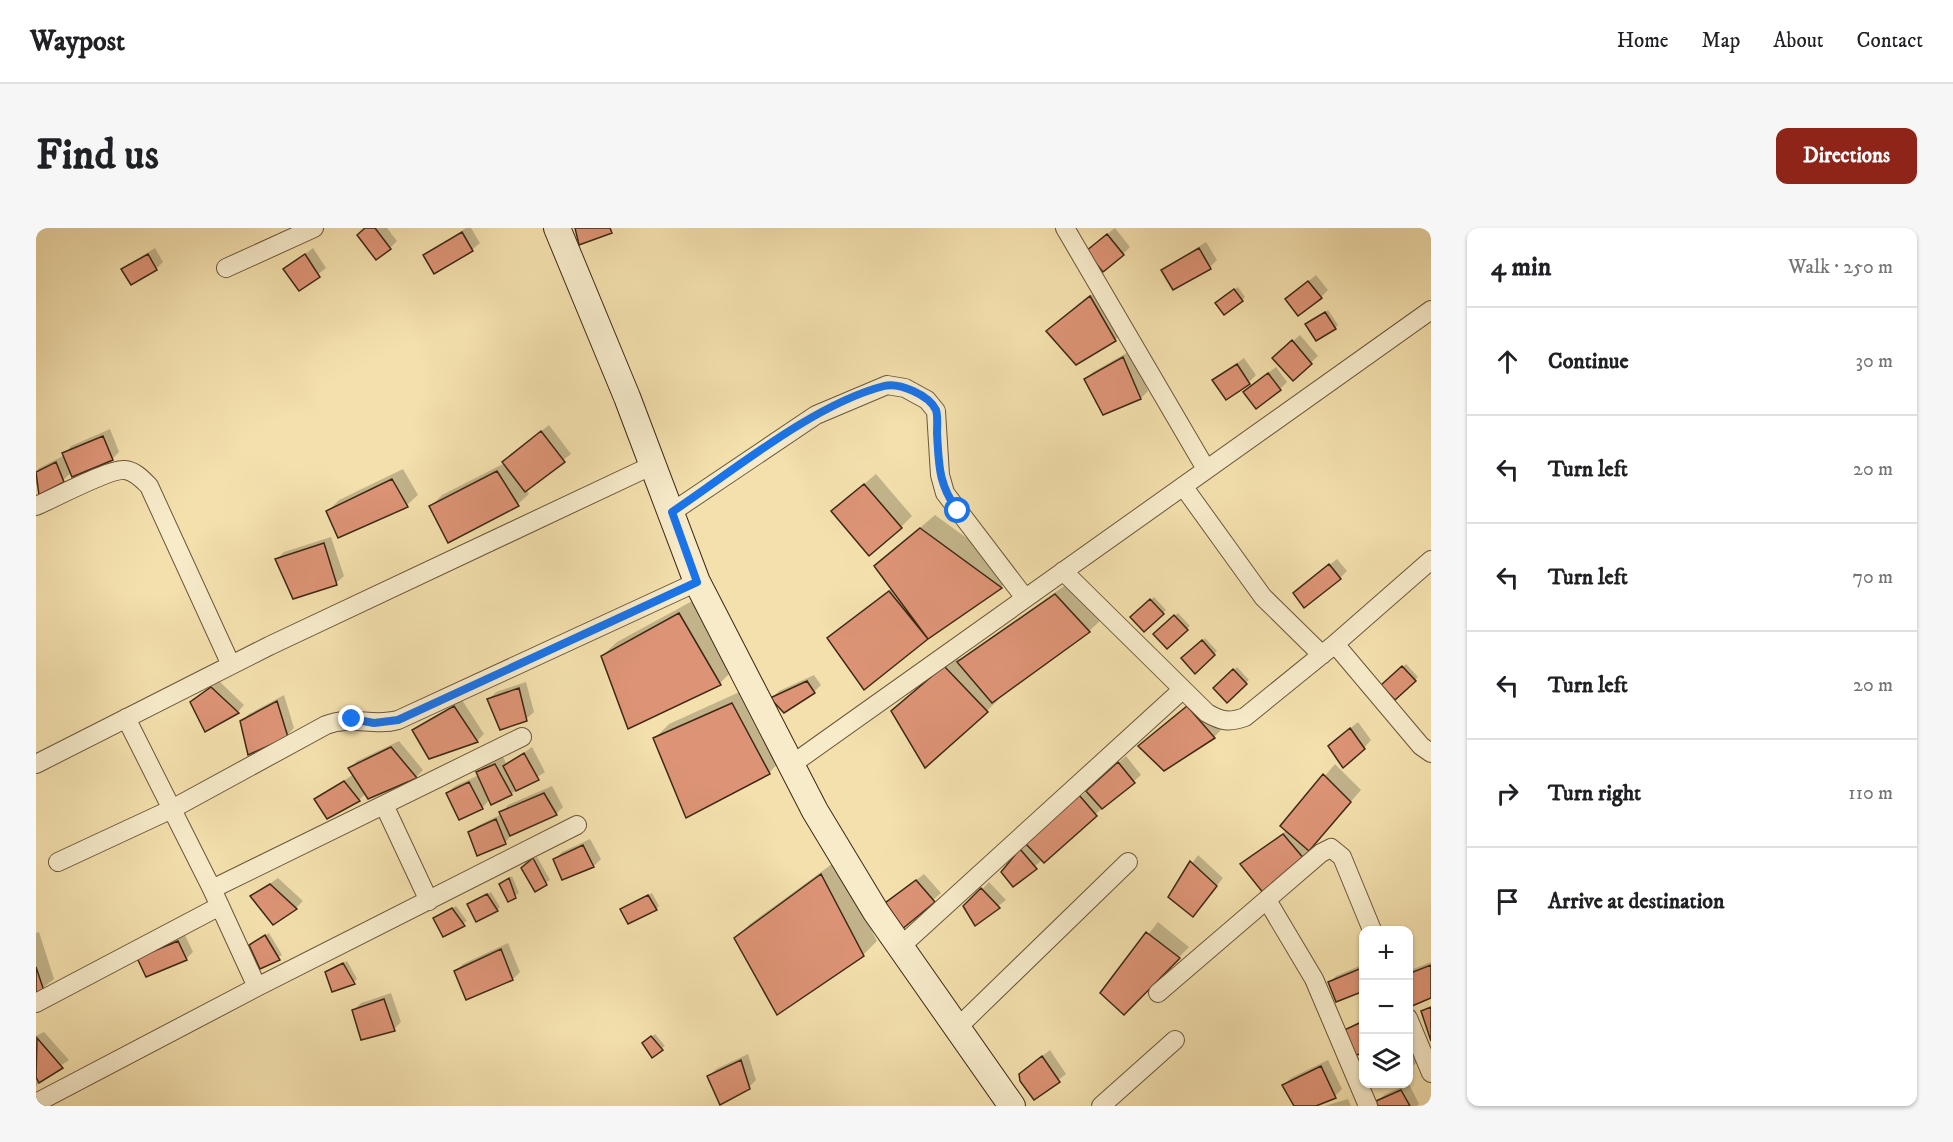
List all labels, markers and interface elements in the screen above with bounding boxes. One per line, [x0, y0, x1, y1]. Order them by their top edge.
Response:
text: Waypost [30, 24, 125, 59]
text: Home [1617, 28, 1669, 54]
text: Map [1702, 28, 1740, 54]
text: About [1773, 28, 1824, 54]
text: Contact [1857, 28, 1923, 54]
button: Directions [1776, 128, 1917, 184]
text: Find us [36, 130, 159, 182]
text: 4 min [1491, 251, 1551, 284]
text: Walk · 250 m [1788, 255, 1893, 280]
icon: ahead [1491, 345, 1524, 378]
text: Continue [1548, 348, 1629, 375]
text: 30 m [1855, 349, 1893, 374]
icon: left [1491, 453, 1524, 486]
text: Turn left [1548, 456, 1628, 483]
text: 20 m [1853, 457, 1893, 482]
route start [944, 497, 970, 523]
icon: left [1491, 561, 1524, 594]
text: Turn left [1548, 564, 1628, 591]
text: 70 m [1852, 565, 1893, 590]
icon: left [1491, 669, 1524, 702]
text: Turn left [1548, 672, 1628, 699]
text: 20 m [1853, 673, 1893, 698]
route end [338, 705, 364, 731]
icon: right [1491, 777, 1524, 810]
text: Turn right [1548, 780, 1641, 807]
text: 110 m [1848, 781, 1893, 806]
icon: arrive [1491, 885, 1524, 918]
text: Arrive at destination [1548, 888, 1725, 915]
map controls [1359, 926, 1413, 1088]
button: + [1359, 926, 1413, 980]
button: − [1359, 980, 1413, 1034]
button: layers [1359, 1034, 1413, 1088]

